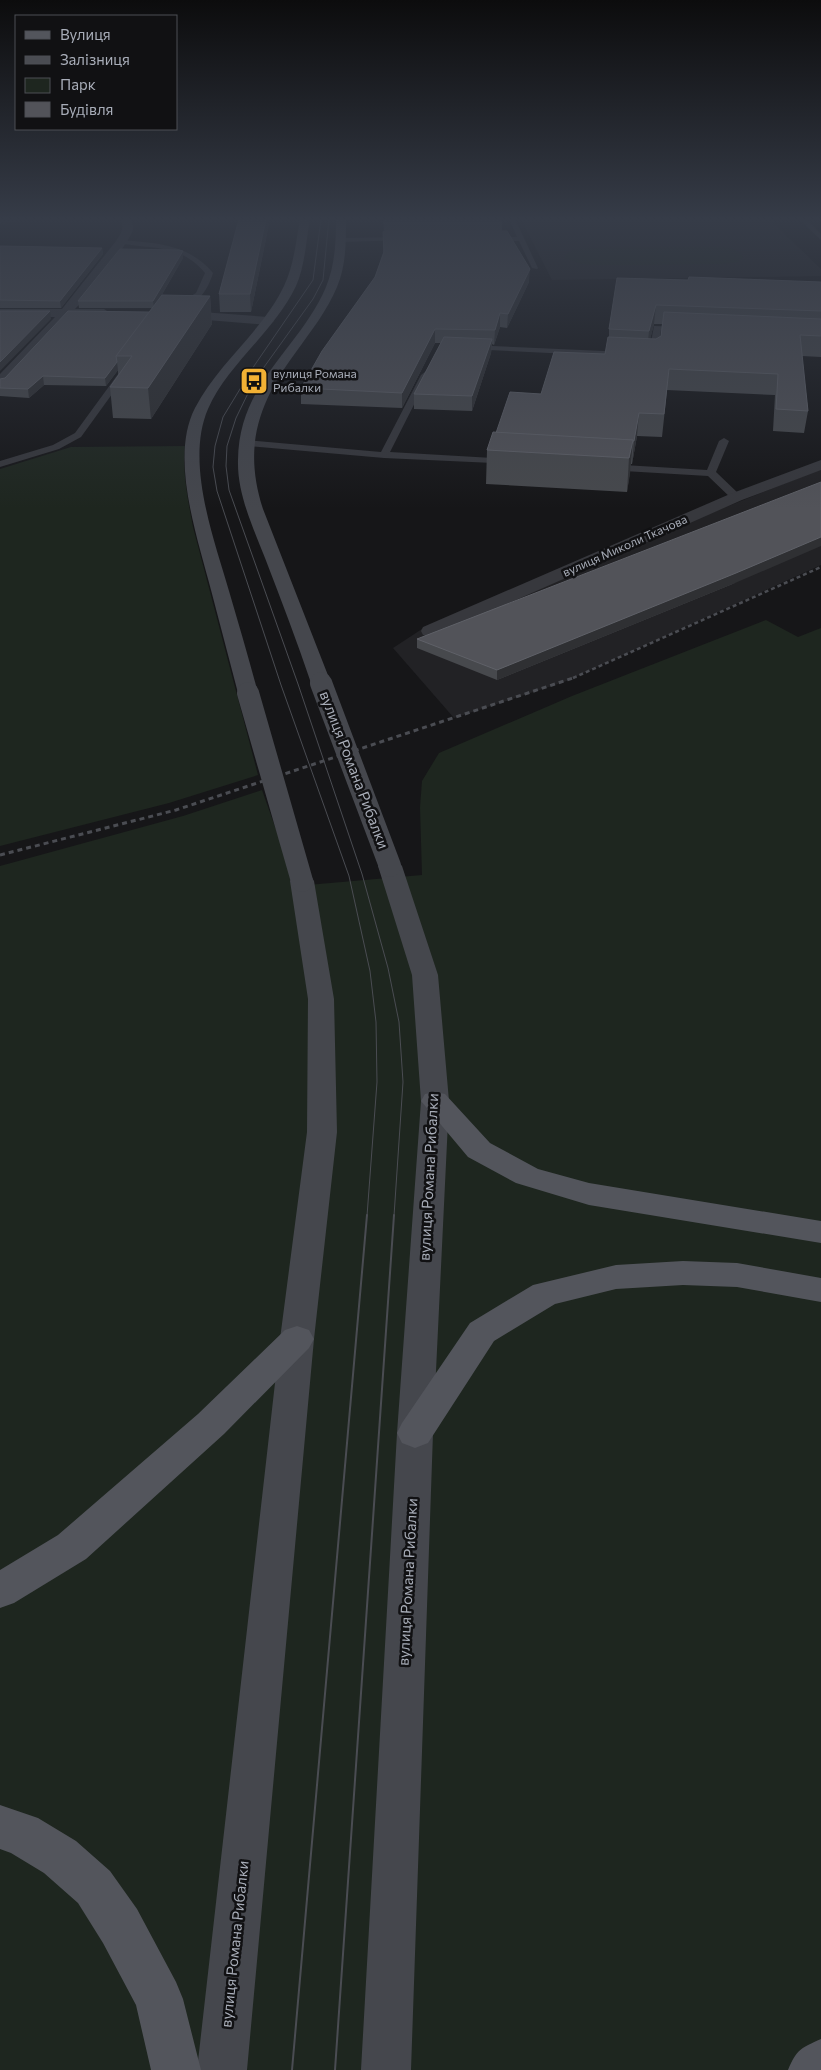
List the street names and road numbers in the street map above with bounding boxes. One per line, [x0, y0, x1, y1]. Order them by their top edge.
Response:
street label: вулиця Миколи Ткачова [560, 511, 689, 579]
street label: вулиця Романа Рибалки [316, 688, 393, 851]
street label: вулиця Романа Рибалки [415, 1093, 441, 1261]
street label: вулиця Романа Рибалки [394, 1498, 420, 1666]
street label: вулиця Романа Рибалки [216, 1860, 252, 2028]

